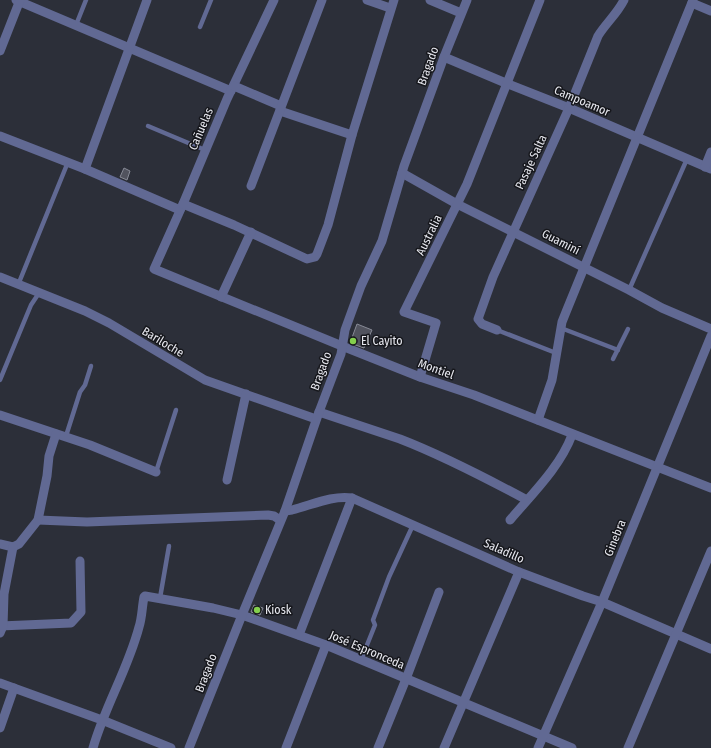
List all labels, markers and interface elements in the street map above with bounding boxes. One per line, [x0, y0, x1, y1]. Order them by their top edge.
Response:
street label: Bragado [415, 45, 441, 87]
street label: Campoamor [552, 83, 613, 119]
street label: Cañuelas [186, 106, 216, 152]
street label: Pasaje Salta [512, 132, 550, 192]
street label: Australia [413, 212, 445, 258]
street label: Guaminí [540, 227, 582, 257]
street label: Bariloche [139, 324, 187, 360]
place label: El Cayito [361, 334, 403, 348]
marker: El Cayito [348, 336, 358, 346]
street label: Bragado [308, 350, 334, 392]
street label: Montiel [416, 356, 456, 382]
street label: Ginebra [601, 518, 629, 558]
street label: Saladillo [482, 536, 526, 566]
place label: Kiosk [265, 603, 292, 617]
marker: Kiosk [252, 605, 262, 615]
street label: José Espronceda [327, 628, 407, 672]
street label: Bragado [192, 652, 220, 694]

